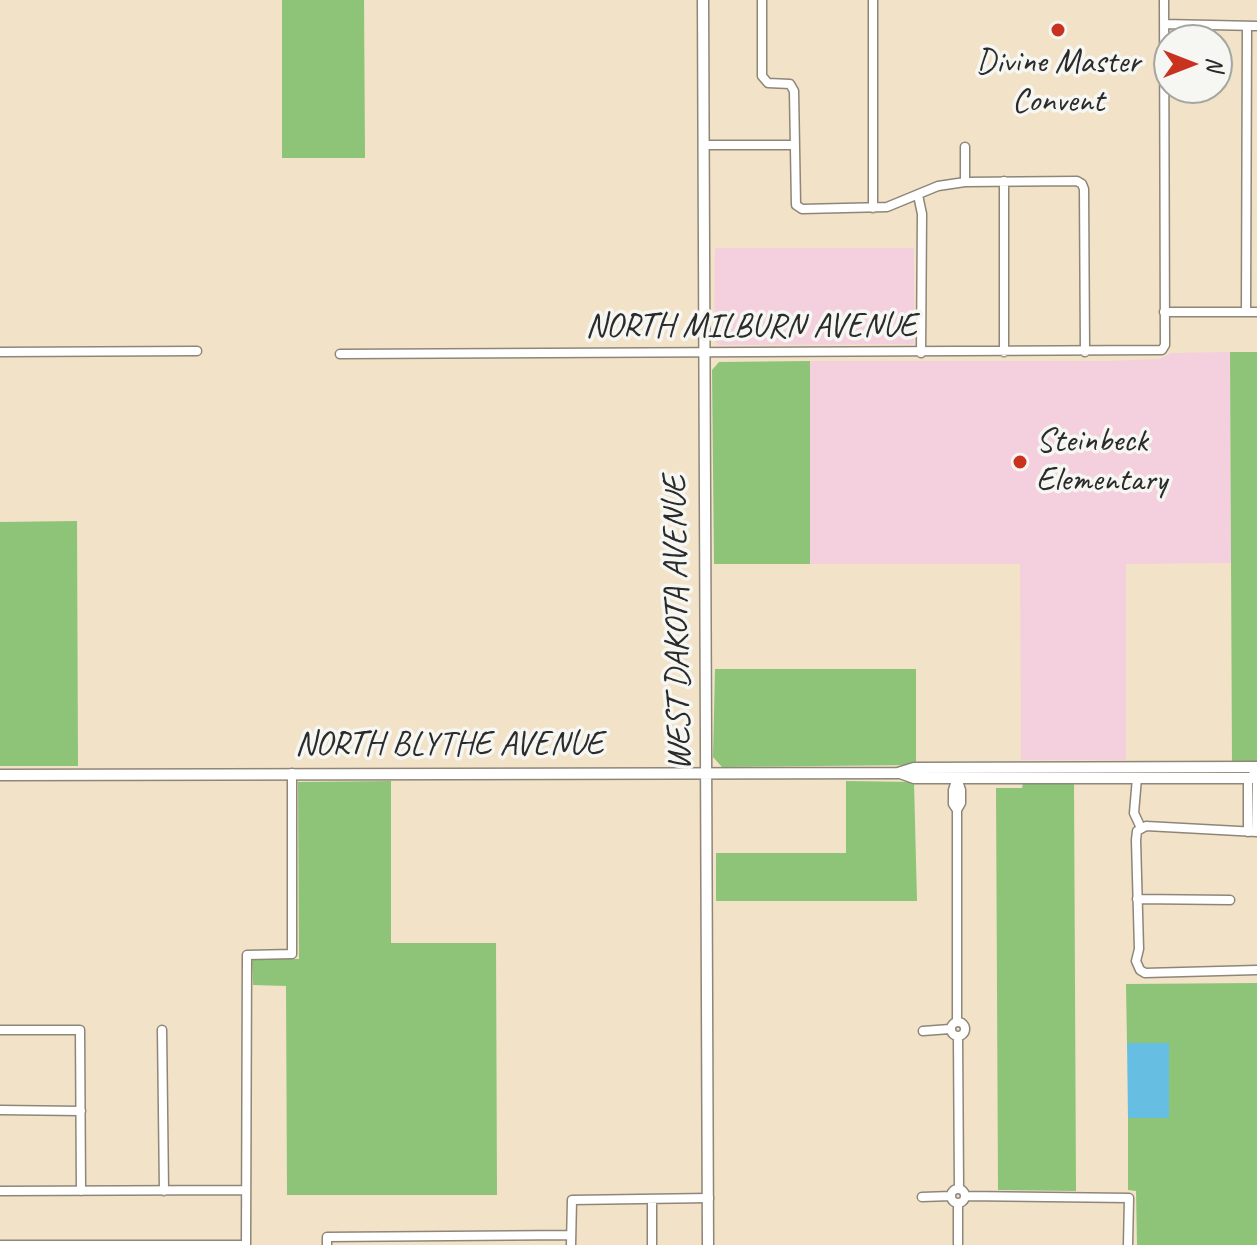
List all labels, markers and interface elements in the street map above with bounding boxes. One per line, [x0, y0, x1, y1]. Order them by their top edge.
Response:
marker: Divine Master Convent [1049, 21, 1067, 39]
north arrow [1153, 24, 1233, 104]
place label: Divine Master Convent [976, 43, 1140, 122]
text: N [1201, 57, 1229, 71]
street label: NORTH MILBURN AVENUE [585, 307, 917, 347]
place label: Steinbeck Elementary [1036, 422, 1167, 502]
marker: Steinbeck Elementary [1011, 453, 1029, 471]
street label: WEST DAKOTA AVENUE [655, 475, 701, 771]
street label: NORTH BLYTHE AVENUE [295, 725, 603, 765]

